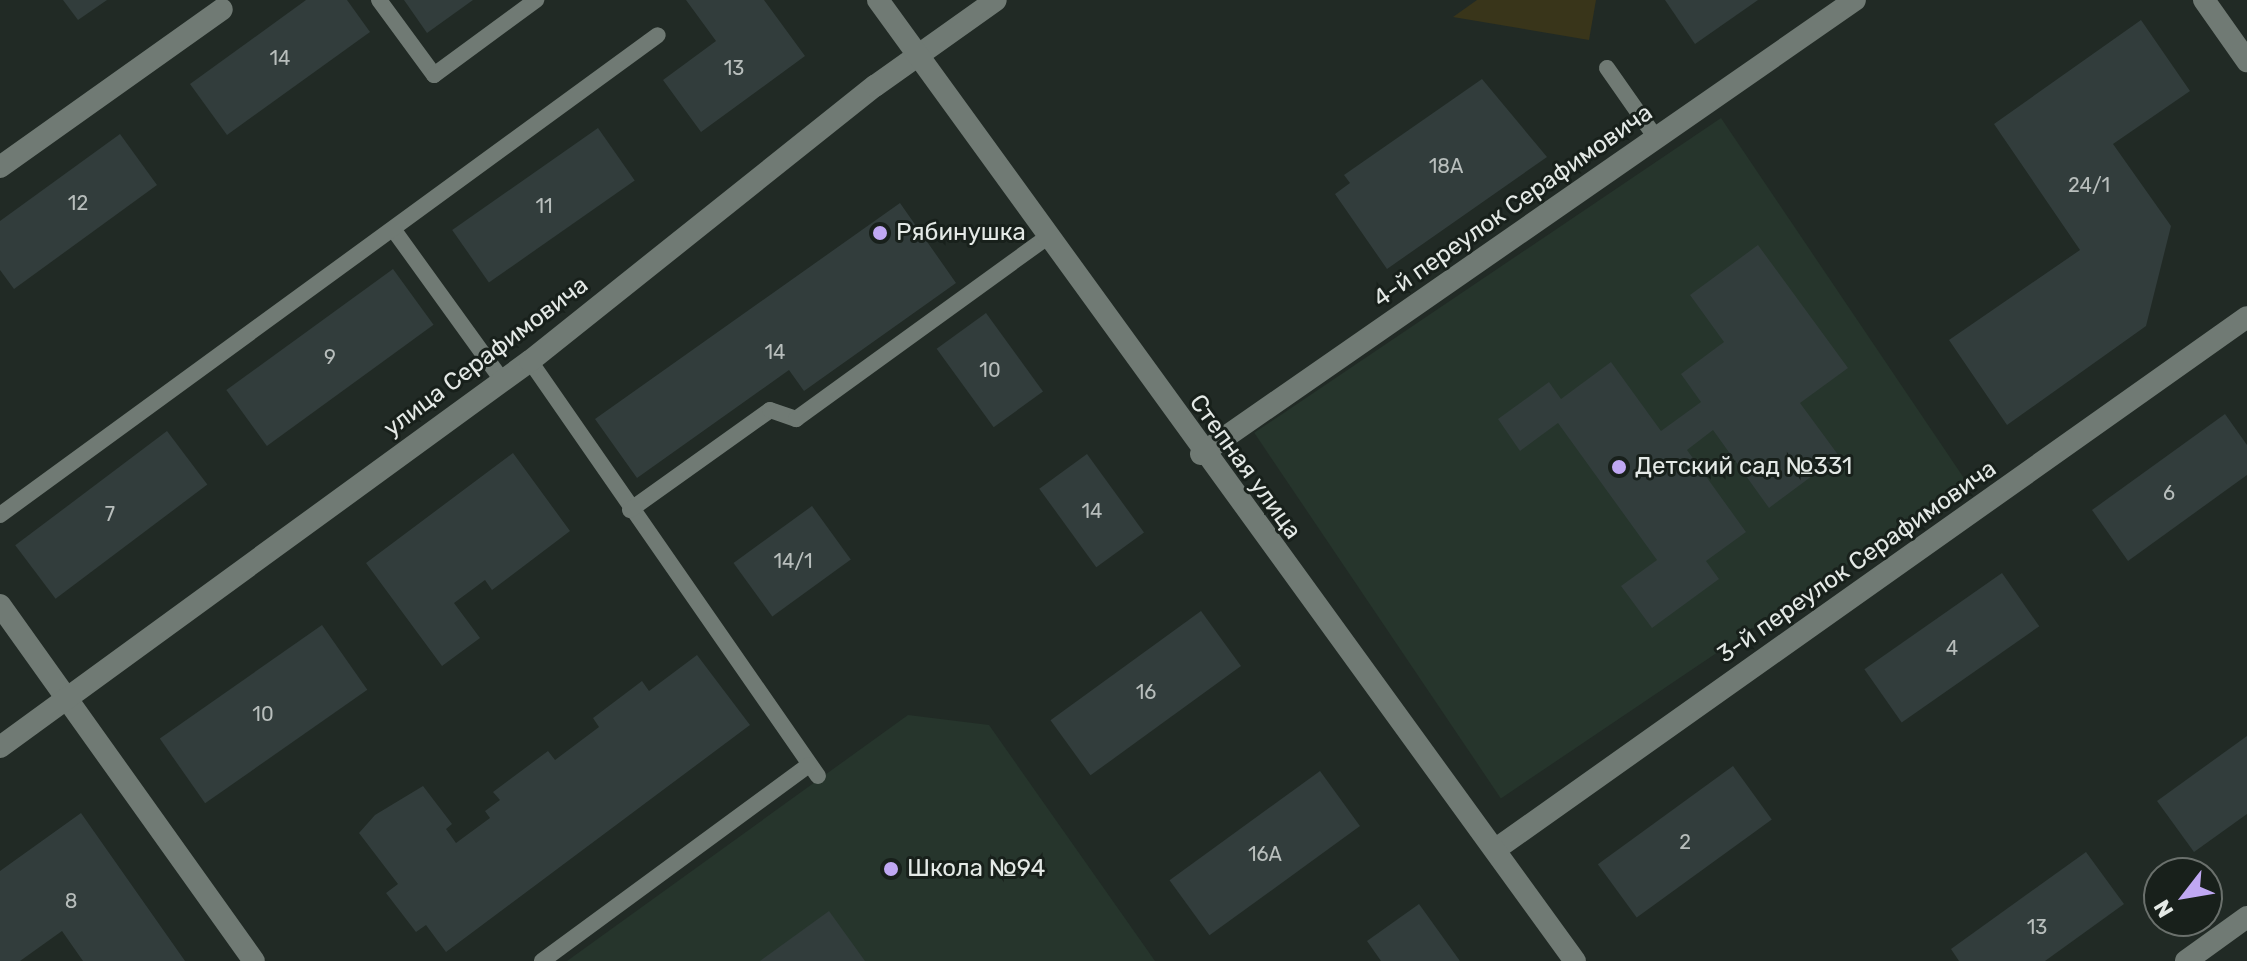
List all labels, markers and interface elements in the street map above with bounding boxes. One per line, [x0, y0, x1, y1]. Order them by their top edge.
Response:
house number: 14 [270, 46, 290, 70]
house number: 13 [724, 56, 744, 80]
street label: 4-й переулок Серафимовича [1368, 98, 1658, 314]
house number: 18А [1429, 154, 1463, 178]
house number: 24/1 [2068, 173, 2110, 197]
house number: 12 [68, 191, 88, 215]
house number: 11 [535, 194, 553, 218]
place label: Рябинушка [896, 219, 1026, 247]
marker: Рябинушка [871, 224, 889, 242]
street label: улица Серафимовича [378, 271, 594, 443]
house number: 14 [765, 340, 785, 364]
house number: 9 [324, 345, 336, 369]
house number: 10 [979, 358, 1001, 382]
street label: Степная улица [1183, 389, 1307, 545]
place label: Детский сад №331 [1635, 453, 1852, 481]
street label: 3-й переулок Серафимовича [1712, 454, 2002, 670]
marker: Детский сад №331 [1610, 458, 1628, 476]
house number: 6 [2163, 481, 2175, 505]
house number: 14 [1082, 499, 1102, 523]
house number: 7 [105, 502, 115, 526]
house number: 14/1 [773, 549, 813, 573]
house number: 4 [1946, 636, 1958, 660]
house number: 16 [1136, 680, 1156, 704]
house number: 10 [252, 702, 274, 726]
house number: 2 [1679, 830, 1691, 854]
house number: 16А [1248, 842, 1282, 866]
place label: Школа №94 [907, 855, 1045, 883]
north arrow [2143, 857, 2223, 937]
marker: Школа №94 [882, 860, 900, 878]
house number: 8 [65, 889, 77, 913]
text: N [2148, 895, 2179, 922]
house number: 13 [2027, 915, 2047, 939]

